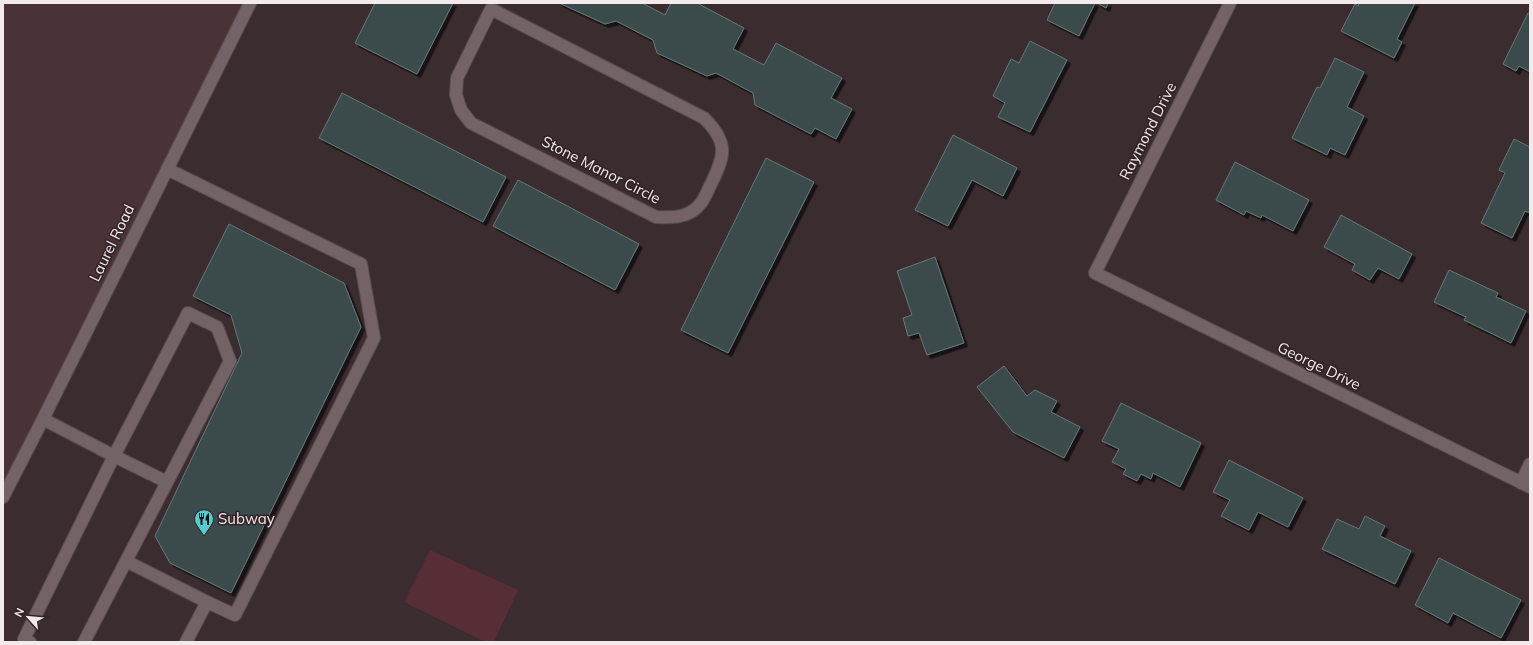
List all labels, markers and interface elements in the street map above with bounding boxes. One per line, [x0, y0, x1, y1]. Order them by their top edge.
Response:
street label: Raymond Drive [1115, 79, 1180, 183]
street label: Stone Manor Circle [539, 131, 664, 208]
street label: Laurel Road [85, 201, 138, 285]
street label: George Drive [1274, 337, 1364, 394]
restaurant icon: Subway [193, 508, 215, 536]
place label: Subway [218, 509, 275, 528]
north arrow [8, 597, 48, 637]
text: N [11, 606, 27, 619]

